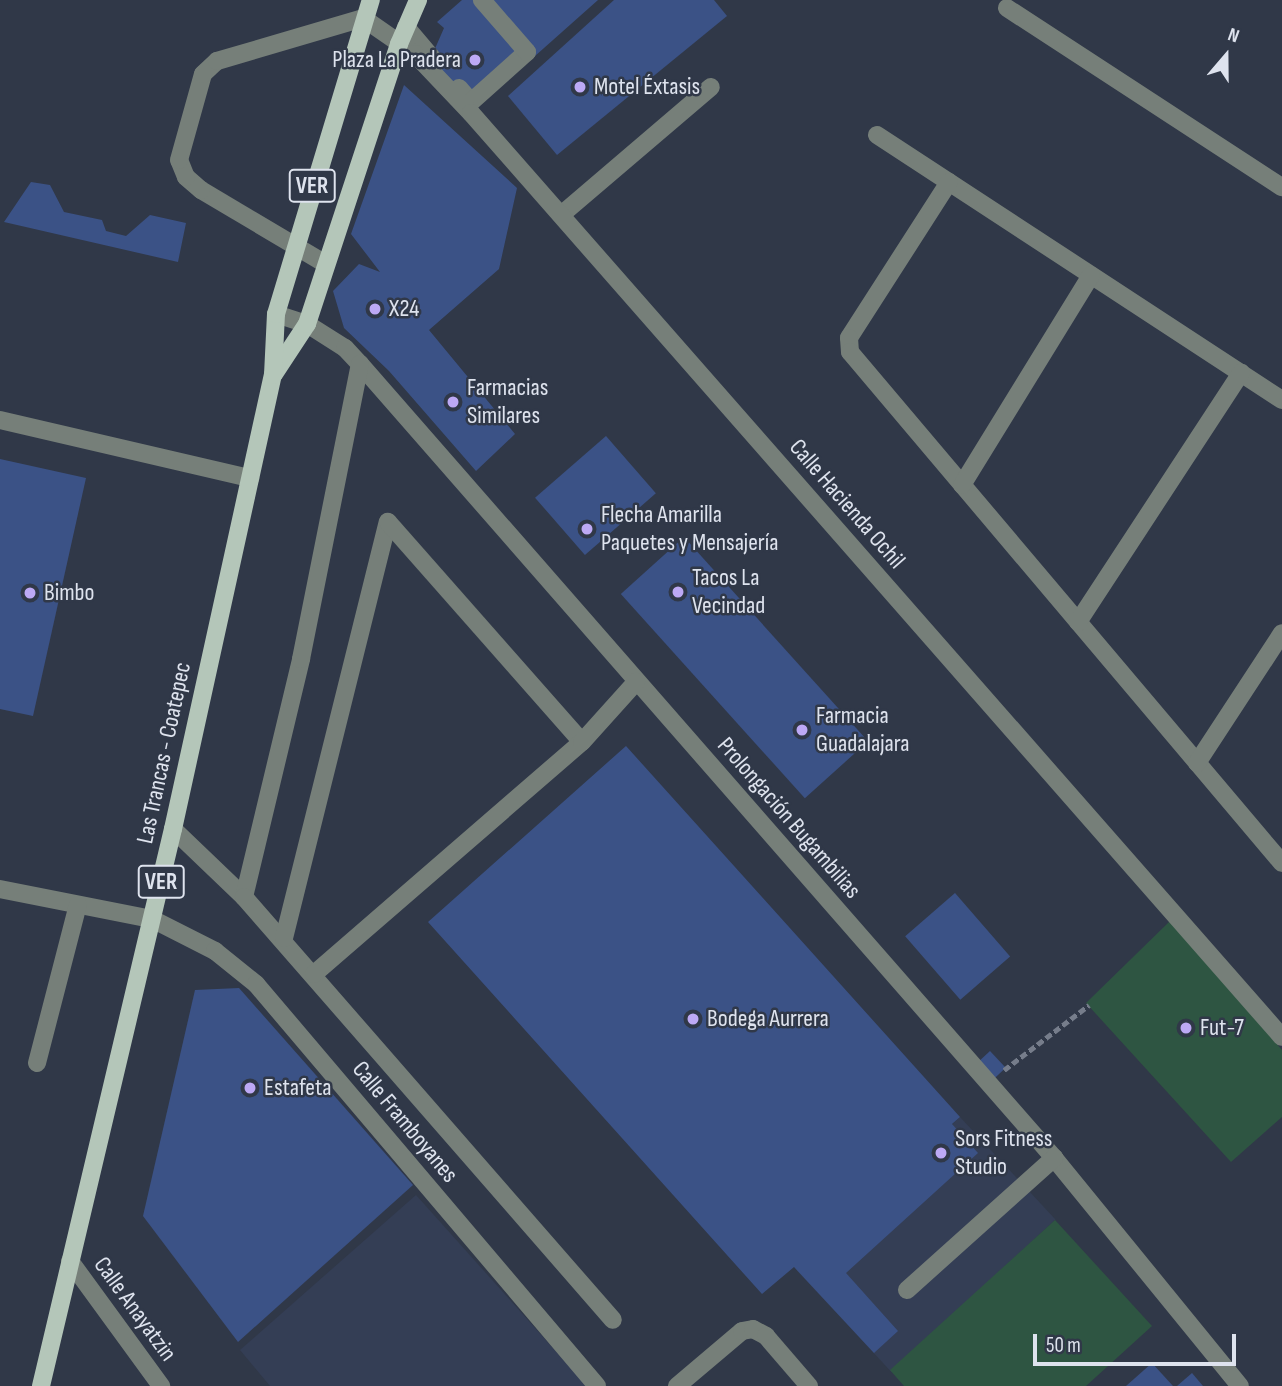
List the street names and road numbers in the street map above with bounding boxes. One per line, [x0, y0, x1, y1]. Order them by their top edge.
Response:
road number: VER [288, 167, 336, 206]
street label: Calle Hacienda Ochil [783, 433, 911, 575]
street label: Las Trancas - Coatepec [131, 660, 197, 846]
street label: Prolongación Bugambilias [711, 731, 867, 905]
road number: VER [136, 862, 186, 902]
street label: Calle Framboyanes [346, 1055, 464, 1189]
street label: Calle Anayatzin [88, 1251, 182, 1367]

